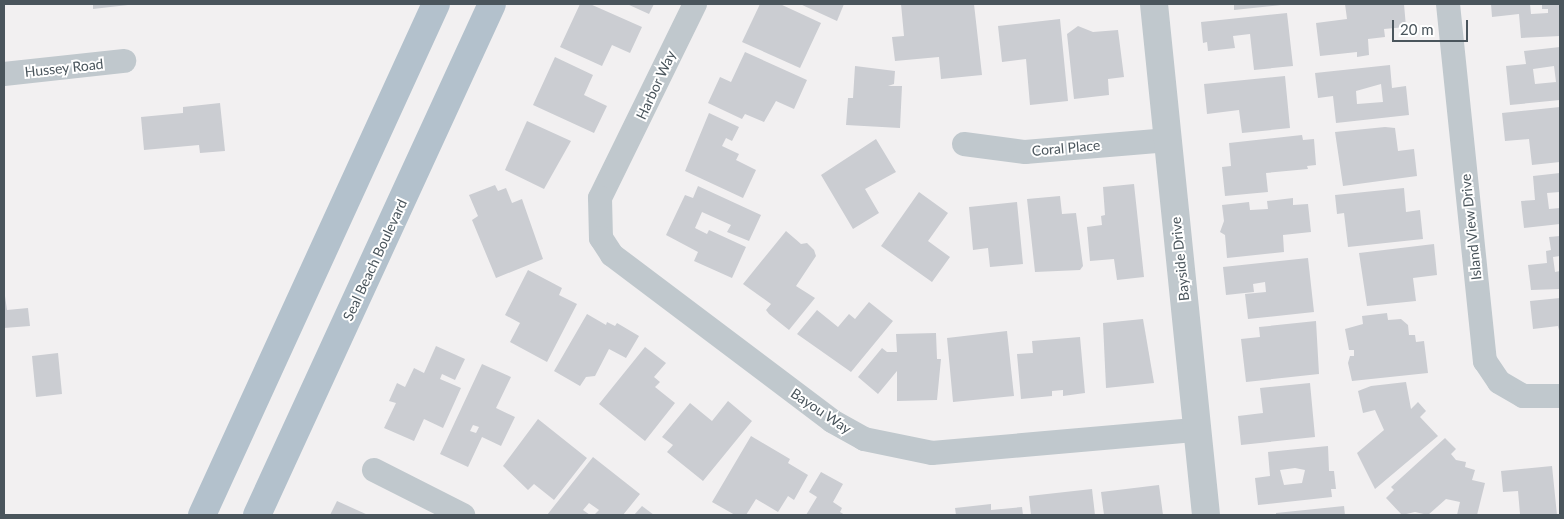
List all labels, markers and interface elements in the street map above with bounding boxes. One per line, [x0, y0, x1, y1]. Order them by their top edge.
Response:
scale bar [1394, 10, 1470, 42]
text: 20 m [1400, 20, 1434, 38]
street label: Harbor Way [633, 48, 679, 122]
street label: Hussey Road [24, 55, 104, 81]
street label: Coral Place [1031, 137, 1101, 159]
street label: Island View Drive [1457, 173, 1485, 281]
street label: Seal Beach Boulevard [339, 197, 411, 323]
street label: Bayside Drive [1167, 216, 1193, 302]
street label: Bayou Way [787, 385, 855, 437]

